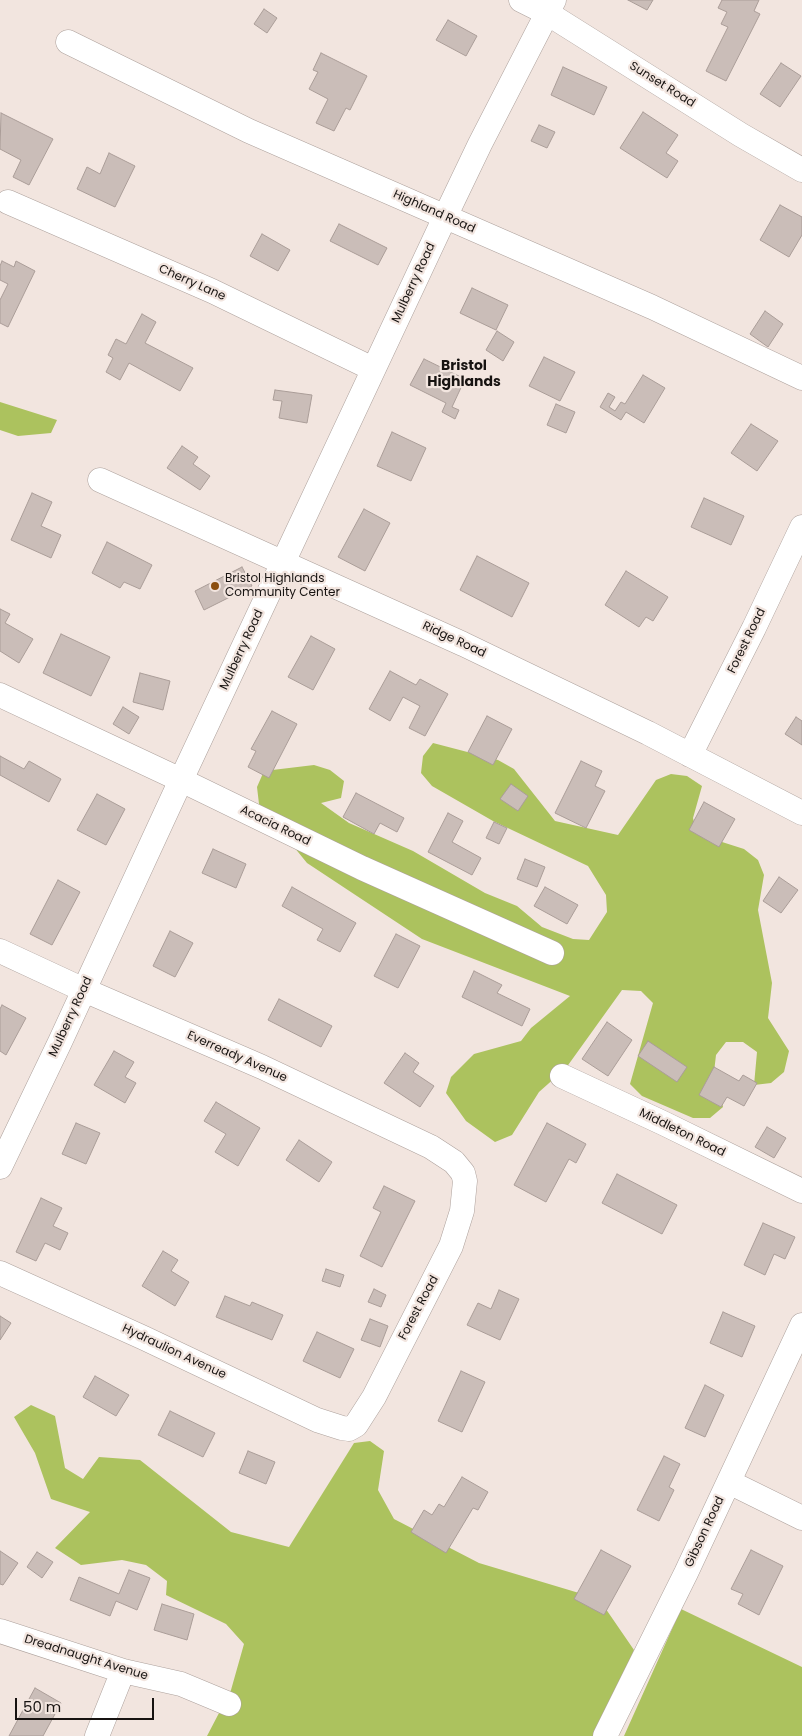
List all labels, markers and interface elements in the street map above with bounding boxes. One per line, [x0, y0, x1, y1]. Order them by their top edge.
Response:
street label: Sunset Road [626, 59, 698, 111]
street label: Highland Road [391, 187, 477, 237]
street label: Mulberry Road [389, 241, 439, 325]
street label: Cherry Lane [156, 262, 228, 304]
district label: Bristol Highlands [427, 358, 501, 391]
place label: Bristol Highlands Community Center [225, 572, 340, 600]
marker: Bristol Highlands Community Center [209, 580, 221, 592]
street label: Forest Road [725, 606, 769, 676]
street label: Mulberry Road [217, 608, 267, 692]
street label: Ridge Road [420, 619, 488, 661]
street label: Acacia Road [238, 803, 312, 849]
street label: Mulberry Road [46, 975, 96, 1059]
street label: Everready Avenue [185, 1028, 289, 1086]
street label: Middleton Road [637, 1106, 727, 1160]
street label: Forest Road [396, 1273, 442, 1343]
street label: Hydraulion Avenue [120, 1322, 228, 1382]
street label: Gibson Road [682, 1494, 728, 1570]
street label: Dreadnaught Avenue [22, 1632, 150, 1684]
scale bar [18, 1688, 156, 1720]
text: 50 m [23, 1696, 61, 1717]

